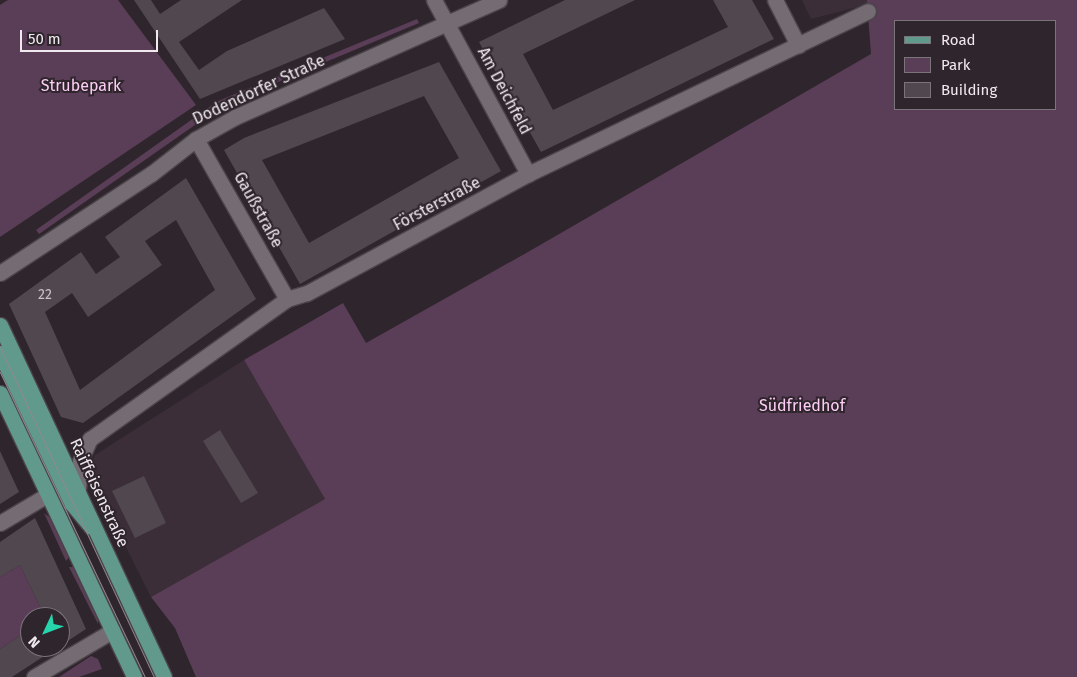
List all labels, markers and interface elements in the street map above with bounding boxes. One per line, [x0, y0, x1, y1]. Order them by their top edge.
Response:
scale bar [22, 20, 160, 52]
legend [894, 20, 1057, 110]
text: 50 m [28, 30, 61, 48]
text: Road [941, 31, 976, 49]
street label: Am Deichfeld [473, 44, 535, 138]
street label: Dodendorfer Straße [190, 51, 328, 129]
text: Park [941, 56, 971, 74]
park label: Strubepark [41, 76, 121, 96]
text: Building [941, 81, 997, 99]
street label: Gaußstraße [229, 169, 287, 251]
street label: Försterstraße [390, 173, 484, 235]
house number: 22 [38, 287, 52, 303]
park label: Südfriedhof [759, 396, 845, 416]
street label: Raiffeisenstraße [65, 436, 133, 550]
north arrow [20, 607, 70, 657]
text: N [25, 633, 44, 651]

